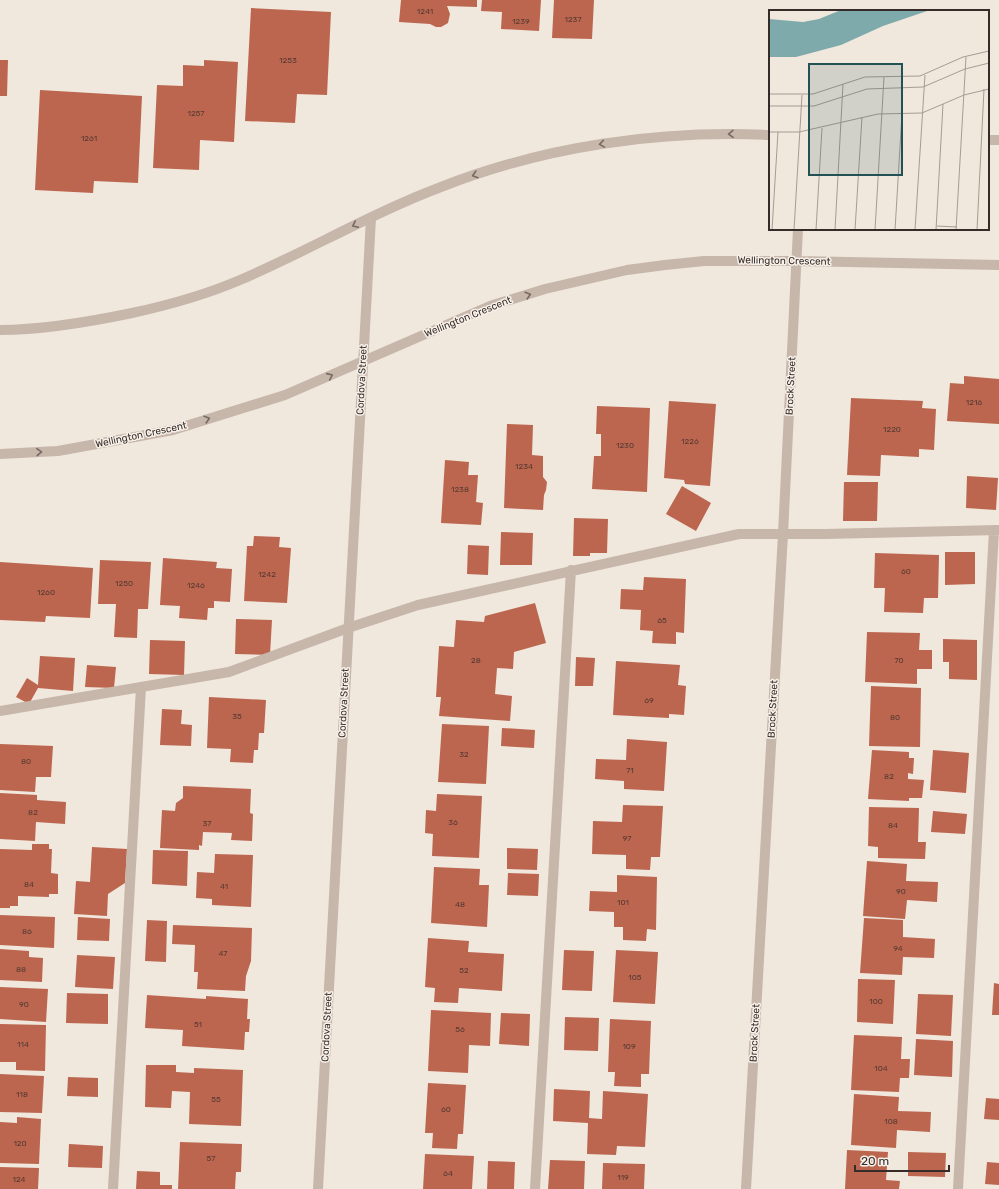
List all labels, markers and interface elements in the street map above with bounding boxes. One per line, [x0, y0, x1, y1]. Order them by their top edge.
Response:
house number: 1241 [417, 7, 433, 16]
inset map [769, 10, 989, 230]
house number: 1237 [564, 15, 582, 24]
house number: 1239 [512, 17, 530, 26]
house number: 1253 [279, 56, 297, 65]
house number: 1257 [188, 109, 204, 118]
one-way arrow [728, 130, 734, 138]
house number: 1261 [81, 134, 97, 143]
one-way arrow [598, 139, 605, 148]
one-way arrow [472, 170, 479, 179]
one-way arrow [352, 220, 360, 228]
street label: Wellington Crescent [737, 254, 831, 268]
one-way arrow [524, 291, 531, 299]
street label: Wellington Crescent [423, 294, 513, 340]
street label: Cordova Street [354, 345, 370, 415]
street label: Brock Street [783, 357, 799, 415]
one-way arrow [326, 372, 333, 380]
house number: 1216 [966, 398, 982, 407]
one-way arrow [204, 415, 211, 424]
street label: Wellington Crescent [94, 419, 188, 451]
house number: 1220 [883, 425, 901, 434]
house number: 1226 [681, 437, 699, 446]
house number: 1230 [616, 441, 634, 450]
one-way arrow [36, 447, 42, 456]
house number: 1234 [515, 462, 533, 471]
house number: 1238 [451, 485, 469, 494]
house number: 60 [901, 567, 911, 576]
house number: 1242 [258, 570, 276, 579]
house number: 1250 [115, 579, 133, 588]
house number: 1246 [187, 581, 205, 590]
house number: 1260 [37, 588, 55, 597]
house number: 65 [657, 616, 667, 625]
house number: 28 [471, 656, 481, 665]
house number: 70 [894, 656, 904, 665]
street label: Cordova Street [336, 668, 352, 738]
street label: Brock Street [765, 680, 781, 738]
house number: 69 [644, 696, 654, 705]
house number: 35 [232, 712, 242, 721]
house number: 80 [890, 713, 900, 722]
house number: 32 [459, 750, 469, 759]
house number: 80 [21, 757, 31, 766]
house number: 71 [626, 766, 634, 775]
house number: 82 [884, 772, 894, 781]
house number: 82 [28, 808, 38, 817]
house number: 36 [448, 818, 458, 827]
house number: 37 [203, 819, 211, 828]
house number: 84 [888, 821, 898, 830]
house number: 97 [623, 834, 631, 843]
house number: 84 [24, 880, 34, 889]
house number: 41 [220, 882, 228, 891]
house number: 90 [896, 887, 906, 896]
house number: 101 [617, 898, 629, 907]
house number: 48 [455, 900, 465, 909]
house number: 86 [22, 927, 32, 936]
house number: 94 [893, 944, 903, 953]
house number: 47 [219, 949, 227, 958]
house number: 88 [16, 965, 26, 974]
house number: 52 [459, 966, 469, 975]
house number: 105 [628, 973, 642, 982]
street label: Cordova Street [319, 992, 335, 1062]
house number: 100 [869, 997, 883, 1006]
house number: 90 [19, 1000, 29, 1009]
street label: Brock Street [747, 1004, 763, 1062]
house number: 51 [194, 1020, 202, 1029]
house number: 56 [455, 1025, 465, 1034]
house number: 114 [17, 1040, 29, 1049]
house number: 109 [622, 1042, 636, 1051]
house number: 104 [874, 1064, 888, 1073]
house number: 118 [16, 1090, 28, 1099]
house number: 55 [211, 1095, 221, 1104]
house number: 60 [441, 1105, 451, 1114]
house number: 108 [884, 1117, 898, 1126]
house number: 120 [13, 1139, 27, 1148]
scale bar [855, 1147, 949, 1173]
house number: 57 [207, 1154, 215, 1163]
text: 20 m [861, 1154, 889, 1168]
house number: 64 [443, 1169, 453, 1178]
house number: 119 [617, 1173, 629, 1182]
house number: 124 [12, 1175, 26, 1184]

